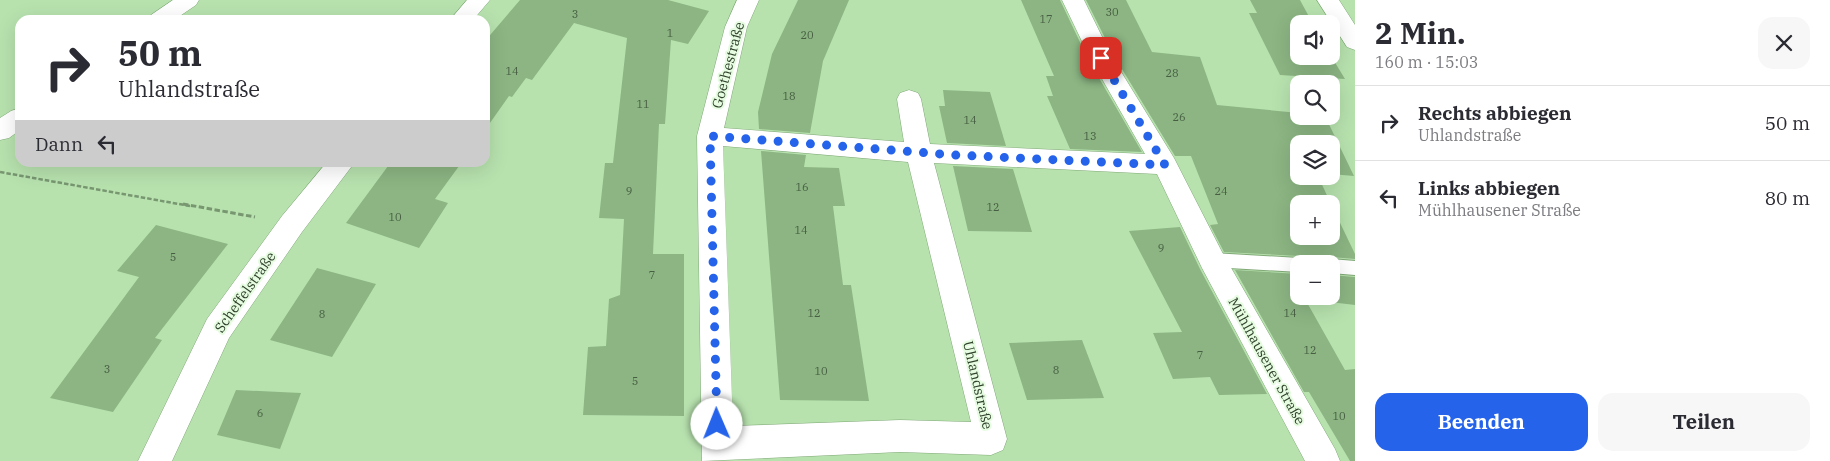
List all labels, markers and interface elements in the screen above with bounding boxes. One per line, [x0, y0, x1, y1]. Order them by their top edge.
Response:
house number: 30 [1105, 5, 1119, 19]
house number: 3 [572, 7, 578, 21]
house number: 17 [1039, 12, 1053, 26]
text: 2 Min. [1375, 13, 1466, 52]
map controls [1290, 15, 1340, 305]
button: sound [1290, 15, 1340, 65]
button: close [1758, 17, 1810, 69]
street label: Goethestraße [708, 20, 748, 110]
house number: 1 [667, 26, 673, 40]
house number: 20 [800, 28, 814, 42]
text: 50 m [118, 30, 202, 76]
icon: right [35, 35, 100, 100]
pin [1080, 37, 1122, 79]
icon: arrive [1087, 44, 1115, 72]
text: 160 m · 15:03 [1375, 52, 1478, 72]
house number: 14 [505, 64, 519, 78]
house number: 28 [1165, 66, 1179, 80]
text: Uhlandstraße [118, 74, 260, 103]
button: search [1290, 75, 1340, 125]
house number: 18 [782, 89, 796, 103]
house number: 11 [636, 97, 650, 111]
text: Rechts abbiegen [1418, 101, 1572, 125]
icon: right [1375, 109, 1403, 137]
house number: 26 [1172, 110, 1186, 124]
text: 50 m [1765, 111, 1810, 135]
house number: 14 [963, 113, 977, 127]
text: Uhlandstraße [1418, 125, 1521, 145]
house number: 13 [1083, 129, 1097, 143]
icon: left [93, 130, 121, 158]
text: Dann [35, 132, 83, 156]
button: layers [1290, 135, 1340, 185]
text: Links abbiegen [1418, 176, 1560, 200]
house number: 16 [795, 180, 809, 194]
house number: 9 [626, 184, 632, 198]
house number: 24 [1214, 184, 1228, 198]
icon: left [1375, 184, 1403, 212]
text: 80 m [1765, 186, 1810, 210]
button: + [1290, 195, 1340, 245]
house number: 12 [986, 200, 1000, 214]
text: Mühlhausener Straße [1418, 200, 1581, 220]
house number: 10 [388, 210, 402, 224]
house number: 14 [794, 223, 808, 237]
house number: 9 [1158, 241, 1164, 255]
street label: Scheffelstraße [210, 248, 280, 336]
house number: 5 [170, 250, 176, 264]
button: − [1290, 255, 1340, 305]
house number: 7 [649, 268, 655, 282]
street label: Mühlhausener Straße [1225, 294, 1309, 428]
house number: 12 [807, 306, 821, 320]
house number: 14 [1283, 306, 1297, 320]
house number: 8 [319, 307, 325, 321]
street label: Uhlandstraße [959, 339, 997, 431]
house number: 12 [1303, 343, 1317, 357]
house number: 7 [1197, 348, 1203, 362]
house number: 3 [104, 362, 110, 376]
house number: 8 [1053, 363, 1059, 377]
house number: 10 [814, 364, 828, 378]
house number: 5 [632, 374, 638, 388]
button: Beenden [1375, 393, 1588, 451]
button: Teilen [1598, 393, 1810, 451]
position arrow [690, 397, 742, 449]
house number: 6 [257, 406, 263, 420]
house number: 10 [1332, 409, 1346, 423]

